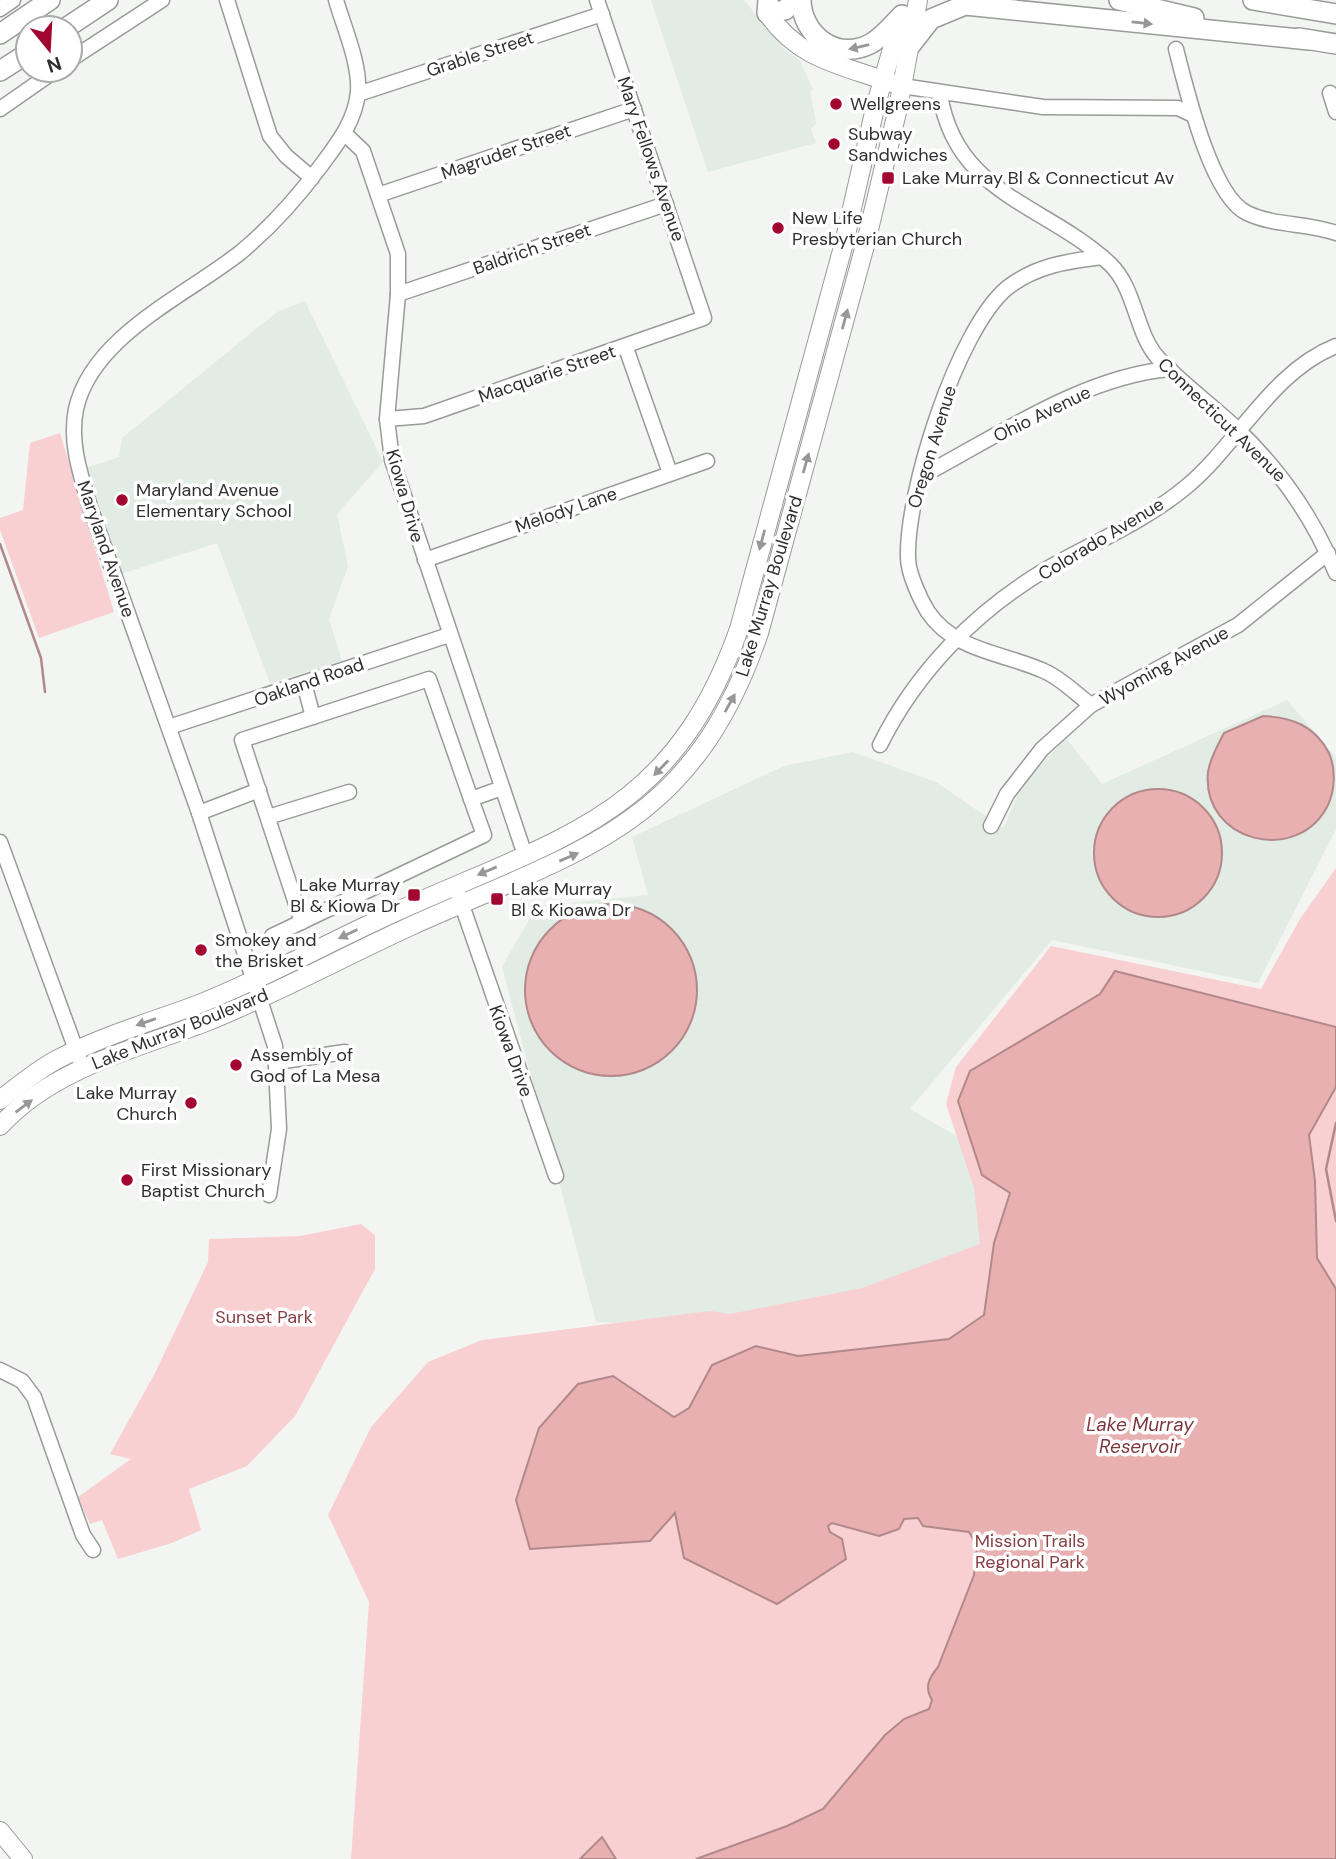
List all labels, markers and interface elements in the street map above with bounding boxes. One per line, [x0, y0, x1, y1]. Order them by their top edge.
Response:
north arrow [14, 14, 84, 84]
one-way arrow [1131, 18, 1153, 29]
street label: Grable Street [423, 25, 537, 83]
one-way arrow [848, 41, 870, 52]
text: N [44, 51, 65, 79]
street label: Mary Fellows Avenue [611, 73, 691, 245]
place label: Wellgreens [850, 92, 941, 116]
marker: Wellgreens [828, 96, 844, 112]
street label: Magruder Street [438, 119, 574, 185]
place label: Subway Sandwiches [848, 122, 948, 167]
marker: Subway Sandwiches [826, 136, 842, 152]
place label: Lake Murray Bl & Connecticut Av [902, 166, 1175, 190]
marker: Lake Murray Bl & Connecticut Av [880, 170, 896, 186]
place label: New Life Presbyterian Church [792, 206, 962, 251]
street label: Baldrich Street [470, 218, 594, 280]
marker: New Life Presbyterian Church [770, 220, 786, 236]
one-way arrow [840, 308, 851, 330]
street label: Macquarie Street [475, 339, 619, 409]
street label: Connecticut Avenue [1153, 352, 1291, 488]
street label: Ohio Avenue [989, 380, 1095, 448]
street label: Oregon Avenue [902, 383, 962, 511]
street label: Kiowa Drive [380, 447, 430, 545]
one-way arrow [801, 452, 811, 473]
street label: Maryland Avenue [71, 477, 141, 621]
place label: Maryland Avenue Elementary School [136, 478, 292, 523]
street label: Melody Lane [512, 481, 620, 539]
marker: Maryland Avenue Elementary School [114, 492, 130, 508]
street label: Colorado Avenue [1034, 492, 1168, 586]
street label: Lake Murray Boulevard [730, 493, 808, 679]
one-way arrow [757, 530, 767, 551]
street label: Wyoming Avenue [1095, 621, 1233, 711]
street label: Oakland Road [251, 652, 367, 712]
one-way arrow [724, 693, 736, 713]
one-way arrow [652, 759, 669, 776]
one-way arrow [559, 851, 579, 863]
one-way arrow [477, 865, 497, 877]
place label: Lake Murray Bl & Kiowa Dr [290, 873, 400, 918]
place label: Lake Murray Bl & Kioawa Dr [511, 877, 631, 922]
marker: Lake Murray Bl & Kiowa Dr [406, 887, 422, 903]
marker: Lake Murray Bl & Kioawa Dr [489, 891, 505, 907]
place label: Smokey and the Brisket [215, 928, 317, 973]
one-way arrow [338, 928, 358, 940]
marker: Smokey and the Brisket [193, 942, 209, 958]
street label: Lake Murray Boulevard [88, 983, 272, 1075]
street label: Kiowa Drive [483, 1002, 539, 1100]
one-way arrow [135, 1017, 156, 1028]
place label: Assembly of God of La Mesa [250, 1043, 380, 1088]
marker: Assembly of God of La Mesa [228, 1057, 244, 1073]
place label: Lake Murray Church [76, 1081, 177, 1126]
marker: Lake Murray Church [183, 1095, 199, 1111]
one-way arrow [15, 1100, 33, 1114]
place label: First Missionary Baptist Church [141, 1158, 271, 1203]
marker: First Missionary Baptist Church [119, 1172, 135, 1188]
park label: Sunset Park [215, 1305, 313, 1329]
water label: Lake Murray Reservoir [1086, 1412, 1195, 1459]
park label: Mission Trails Regional Park [975, 1529, 1085, 1574]

